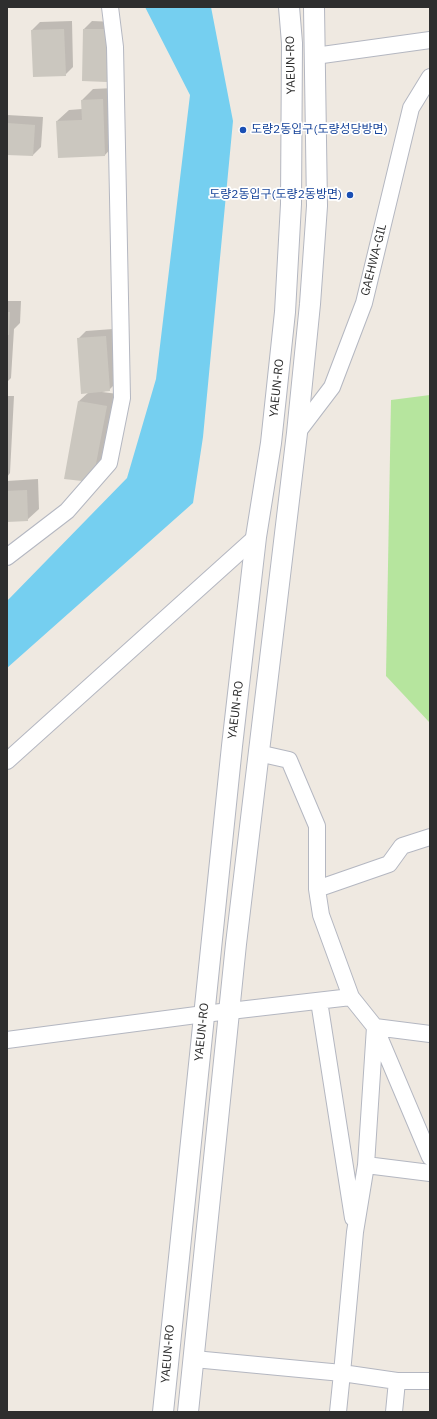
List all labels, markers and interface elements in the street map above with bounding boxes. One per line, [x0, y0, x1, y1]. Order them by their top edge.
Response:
street label: YAEUN-RO [283, 36, 299, 94]
place label: 도량2동입구(도량성당방면) [251, 123, 388, 137]
marker: 도량2동입구(도량성당방면) [238, 125, 248, 135]
place label: 도량2동입구(도량2동방면) [209, 188, 342, 202]
marker: 도량2동입구(도량2동방면) [345, 190, 355, 200]
street label: GAEHWA-GIL [358, 222, 390, 298]
street label: YAEUN-RO [267, 358, 287, 418]
street label: YAEUN-RO [225, 680, 247, 740]
street label: YAEUN-RO [192, 1002, 212, 1062]
street label: YAEUN-RO [158, 1324, 178, 1384]

